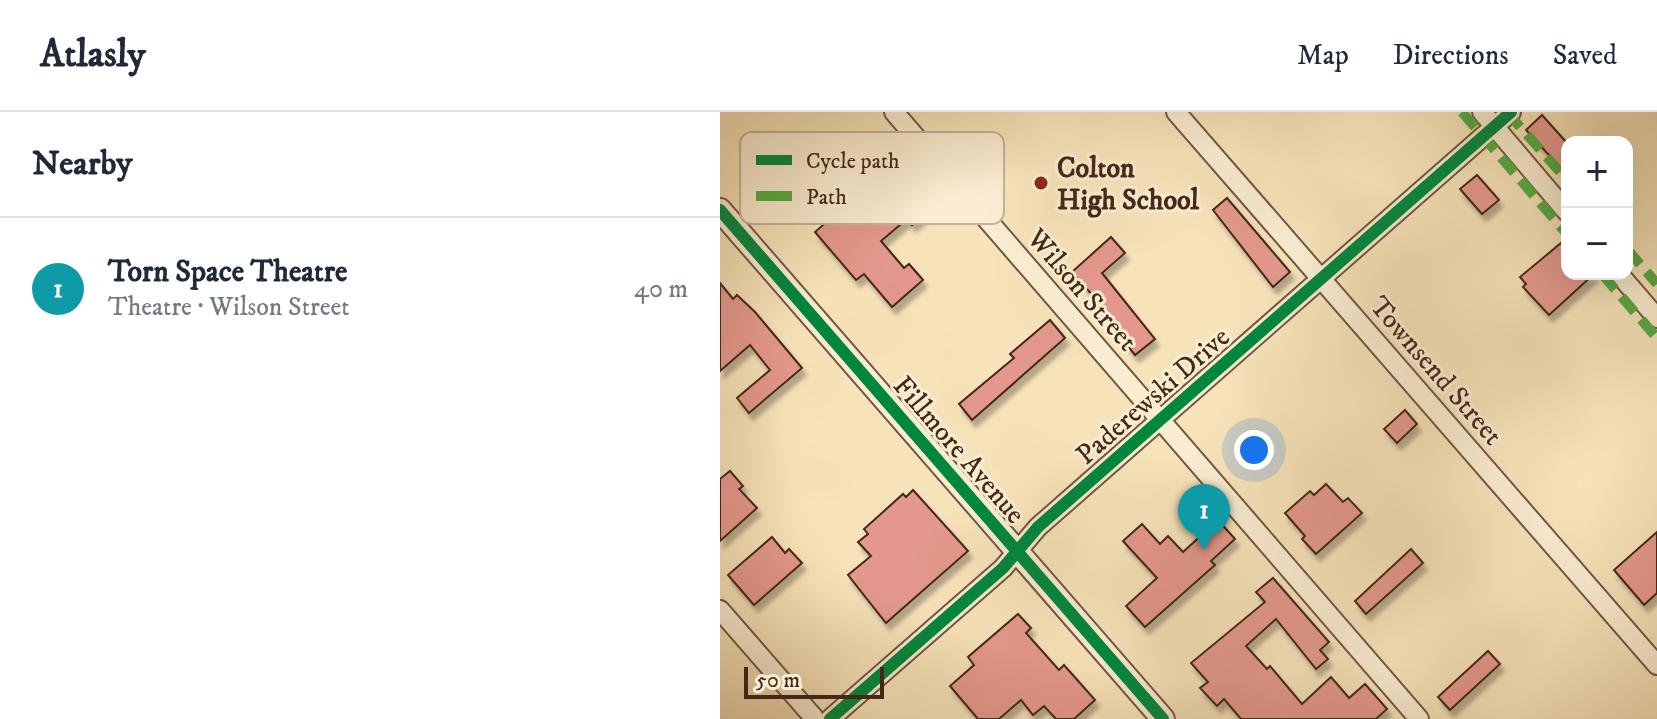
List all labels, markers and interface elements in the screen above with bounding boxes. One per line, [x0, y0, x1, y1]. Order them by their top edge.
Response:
text: Atlasly [40, 31, 146, 79]
text: Map [1297, 38, 1349, 73]
text: Directions [1393, 38, 1509, 73]
text: Saved [1553, 38, 1617, 73]
legend [740, 132, 1004, 224]
map controls [1561, 136, 1633, 280]
button: + [1561, 136, 1633, 208]
text: Nearby [32, 143, 133, 185]
text: Cycle path [806, 148, 900, 175]
place label: Colton High School [1057, 151, 1200, 218]
marker: Colton High School [1032, 174, 1050, 192]
text: Path [806, 184, 847, 211]
button: − [1561, 208, 1633, 280]
street label: Wilson Street [1018, 221, 1145, 358]
text: Torn Space Theatre [108, 254, 347, 291]
text: 1 [53, 273, 63, 306]
text: 40 m [634, 273, 688, 306]
street label: Townsend Street [1362, 289, 1510, 453]
text: Theatre · Wilson Street [108, 291, 350, 324]
street label: Paderewski Drive [1069, 320, 1237, 472]
street label: Fillmore Avenue [885, 369, 1033, 531]
your location [1234, 430, 1274, 470]
pin: 1 [1178, 484, 1230, 550]
scale bar [744, 663, 884, 699]
text: 50 m [756, 667, 800, 694]

